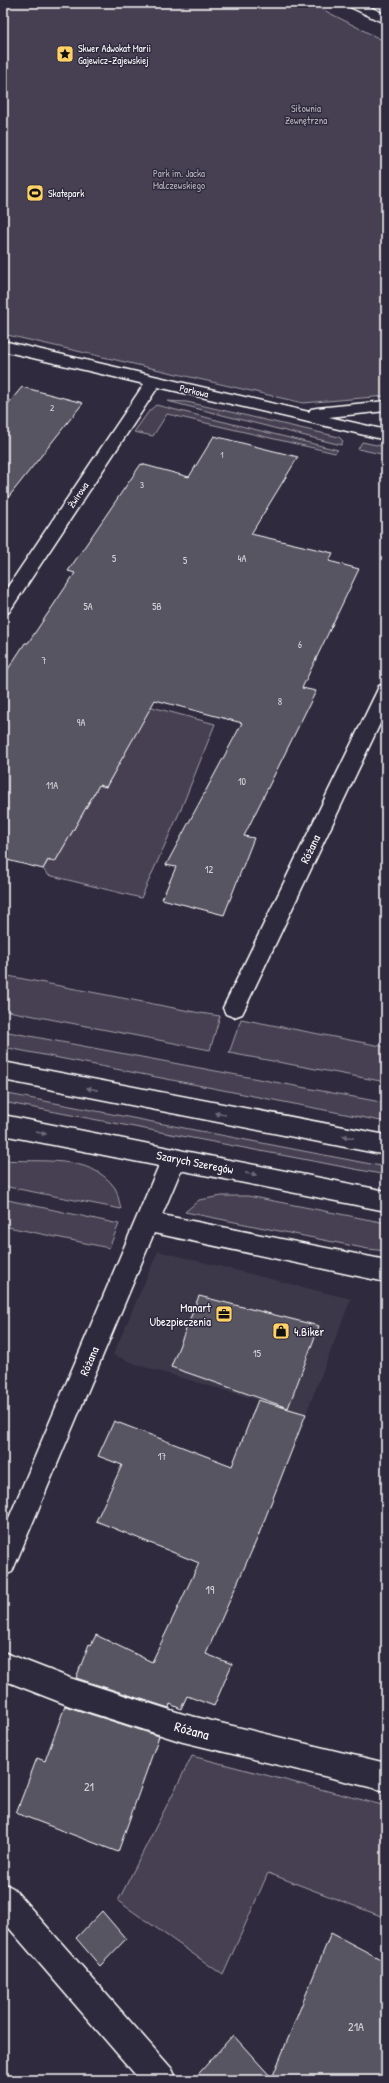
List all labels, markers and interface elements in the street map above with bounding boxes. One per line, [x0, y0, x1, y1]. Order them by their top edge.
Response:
place label: Skwer Adwokat Marii Gajewicz-Zajewskiej [78, 42, 151, 67]
place icon: Skwer Adwokat Marii Gajewicz-Zajewskiej [55, 44, 75, 64]
park label: Siłownia Zewnętrzna [285, 102, 327, 127]
park label: Park im. Jacka Malczewskiego [153, 167, 205, 192]
sports icon: Skatepark [25, 183, 45, 203]
place label: Skatepark [48, 187, 84, 200]
street label: Parkowa [178, 381, 210, 401]
house number: 2 [50, 402, 55, 414]
house number: 1 [220, 449, 224, 461]
house number: 3 [140, 479, 144, 491]
street label: Żwirowa [65, 480, 91, 510]
house number: 5 [112, 552, 117, 565]
house number: 4A [238, 552, 246, 565]
house number: 5 [183, 554, 188, 567]
house number: 5A [83, 600, 93, 613]
house number: 5B [152, 600, 162, 613]
house number: 6 [298, 638, 302, 651]
house number: 7 [42, 654, 47, 667]
house number: 8 [278, 695, 282, 708]
house number: 9A [77, 716, 85, 729]
house number: 10 [238, 775, 247, 788]
house number: 11A [46, 779, 58, 792]
street label: Różana [296, 831, 324, 866]
house number: 12 [205, 863, 213, 876]
one-way arrow [86, 1086, 98, 1092]
one-way arrow [214, 1111, 226, 1117]
one-way arrow [35, 1130, 47, 1136]
one-way arrow [342, 1134, 354, 1140]
street label: Szarych Szeregów [155, 1146, 235, 1178]
one-way arrow [245, 1171, 257, 1177]
place label: Manart Ubezpieczenia [150, 1299, 212, 1330]
office icon: Manart Ubezpieczenia [214, 1304, 234, 1324]
shop icon: 4.Biker [271, 1321, 291, 1341]
place label: 4.Biker [294, 1323, 325, 1340]
street label: Różana [75, 1343, 103, 1378]
house number: 15 [253, 1347, 262, 1360]
house number: 17 [158, 1450, 166, 1463]
house number: 19 [206, 1581, 215, 1598]
street label: Różana [172, 1716, 212, 1744]
house number: 21 [84, 1778, 94, 1795]
house number: 21A [348, 2018, 364, 2035]

